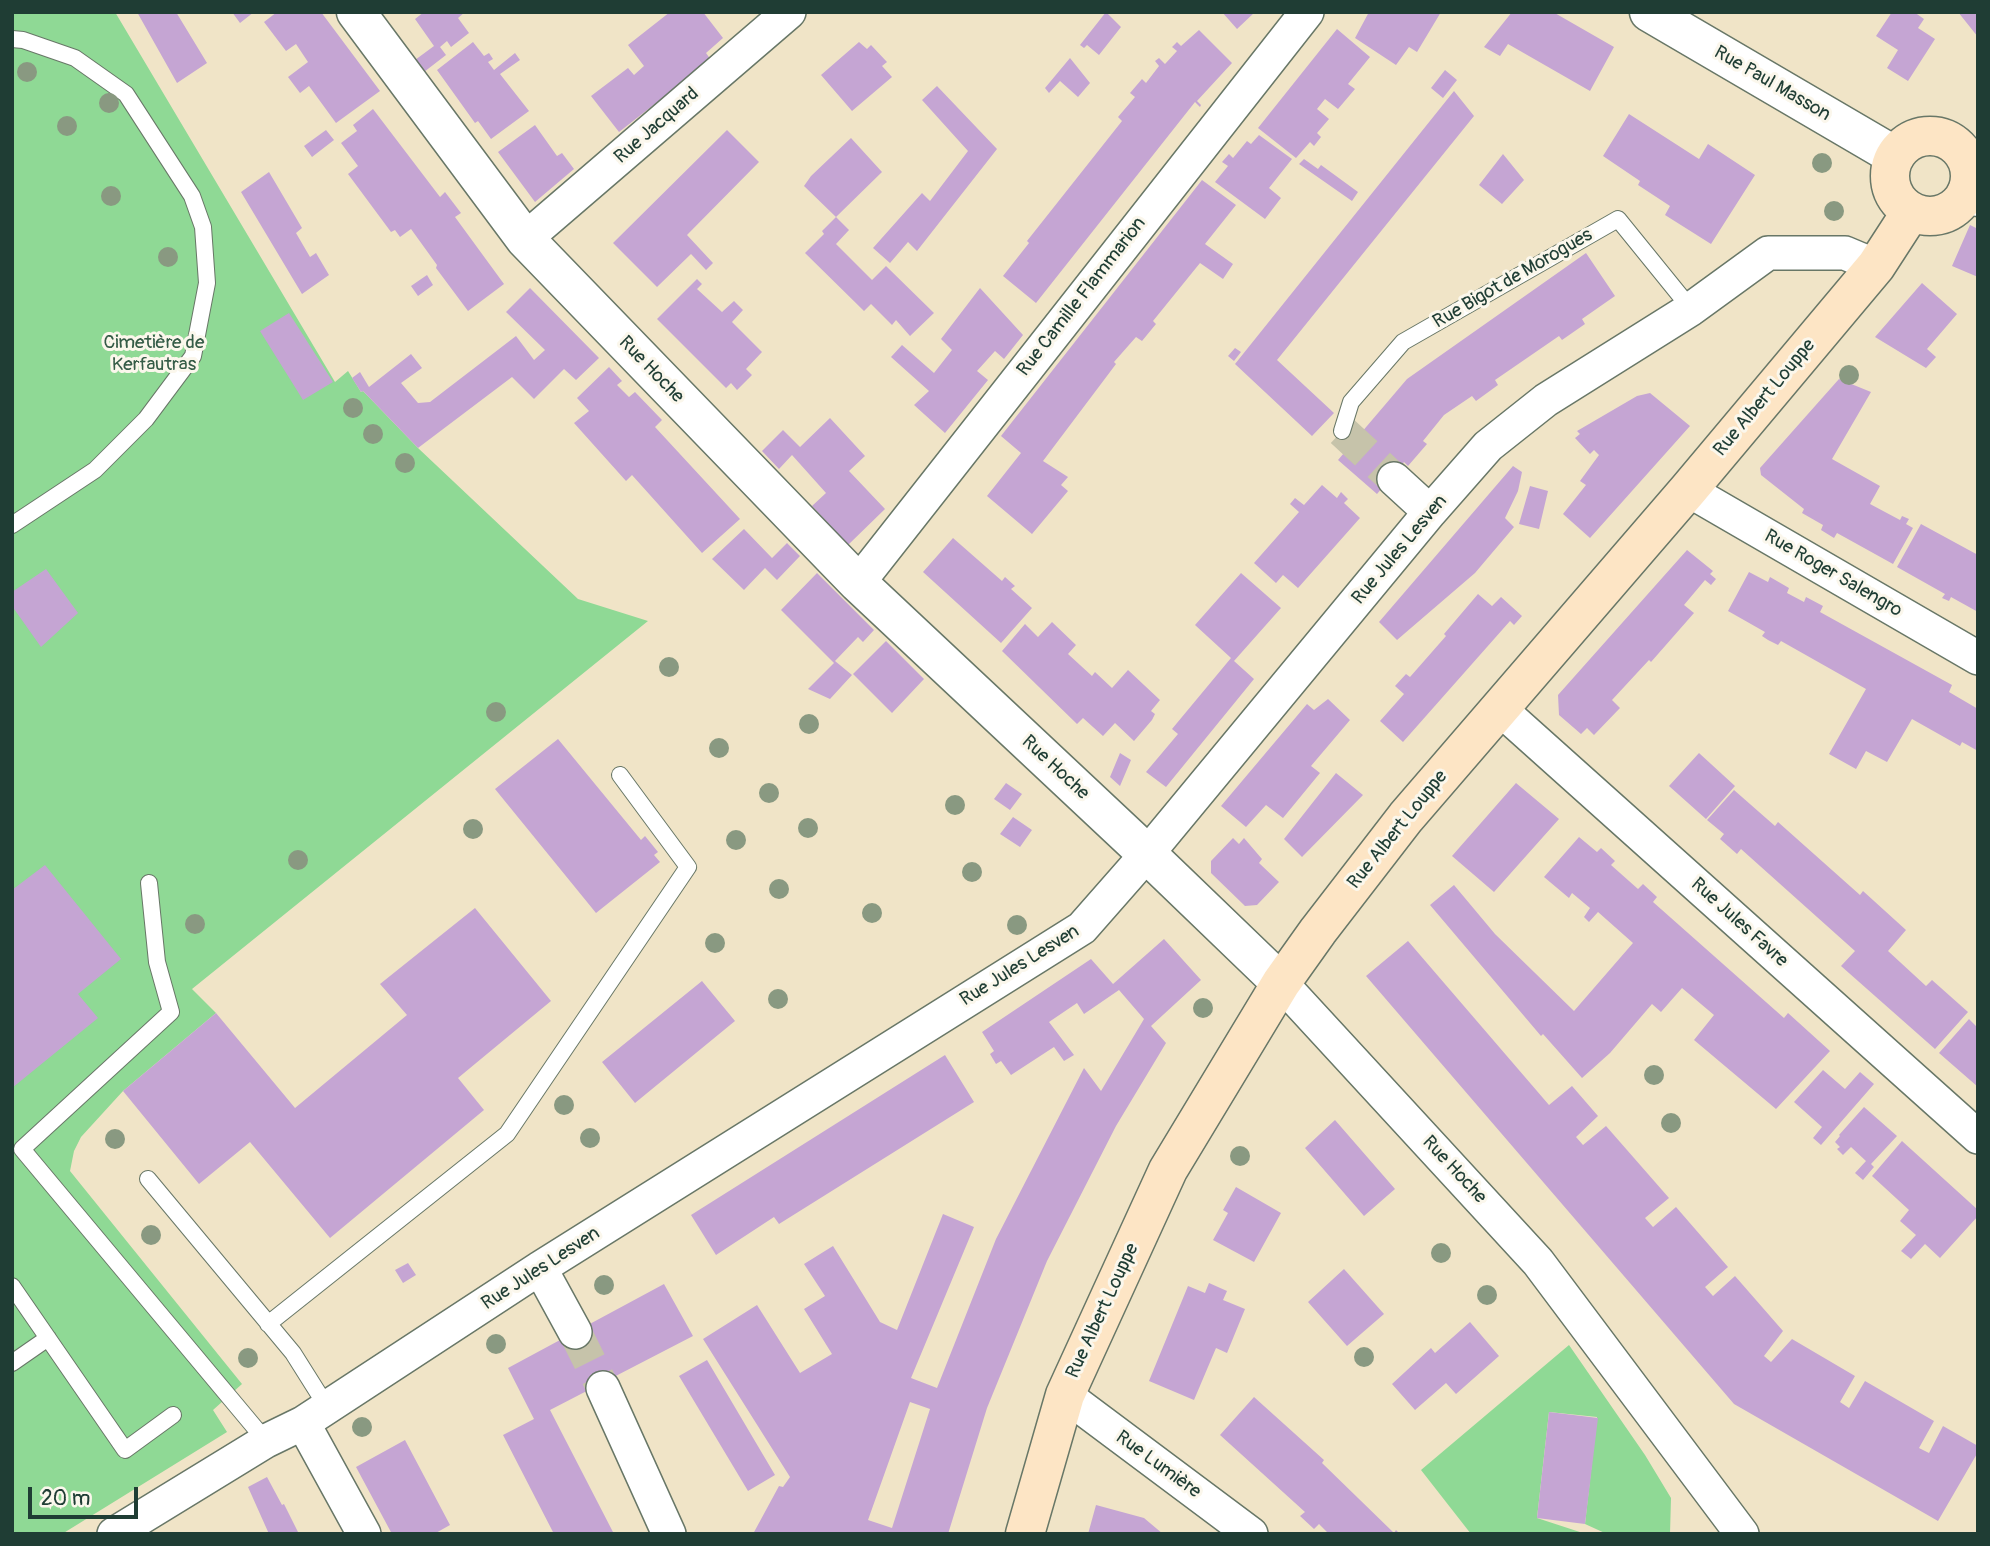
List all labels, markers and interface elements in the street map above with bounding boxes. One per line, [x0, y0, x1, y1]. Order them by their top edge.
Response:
street label: Rue Paul Masson [1710, 41, 1834, 127]
street label: Rue Jacquard [610, 83, 704, 169]
street label: Rue Camille Flammarion [1013, 213, 1151, 381]
street label: Rue Bigot de Morogues [1429, 224, 1597, 334]
park label: Cimetière de Kerfautras [104, 332, 204, 376]
street label: Rue Hoche [614, 332, 688, 408]
street label: Rue Albert Louppe [1709, 335, 1821, 461]
street label: Rue Jules Lesven [1348, 491, 1452, 609]
street label: Rue Roger Salengro [1760, 525, 1906, 623]
street label: Rue Hoche [1016, 731, 1094, 805]
street label: Rue Albert Louppe [1343, 766, 1453, 894]
street label: Rue Jules Favre [1686, 873, 1792, 973]
street label: Rue Jules Lesven [956, 920, 1084, 1012]
street label: Rue Hoche [1417, 1131, 1491, 1209]
street label: Rue Jules Lesven [478, 1222, 604, 1316]
street label: Rue Albert Louppe [1062, 1240, 1144, 1382]
street label: Rue Lumière [1111, 1426, 1205, 1504]
scale bar [32, 1472, 142, 1516]
text: 20 m [41, 1485, 90, 1512]

